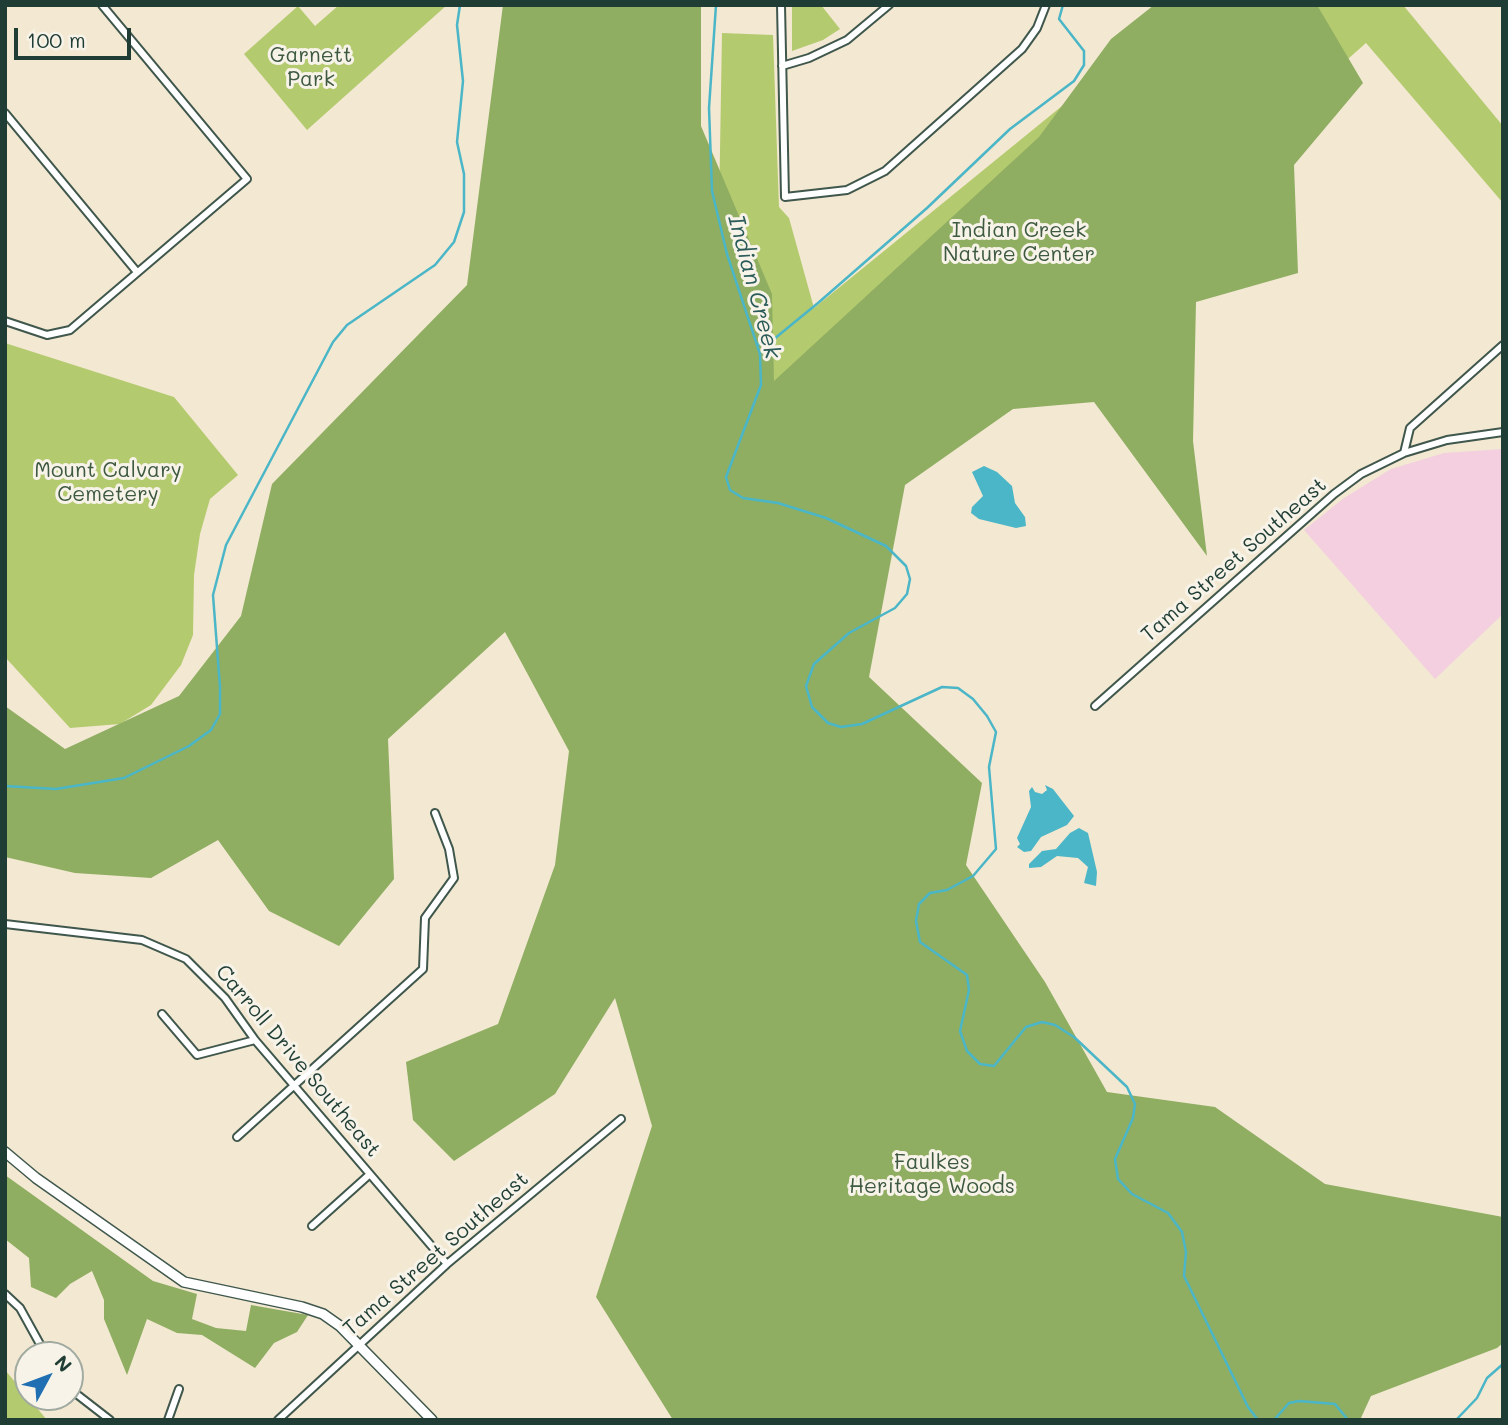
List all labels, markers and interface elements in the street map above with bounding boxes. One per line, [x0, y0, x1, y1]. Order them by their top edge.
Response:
scale bar [18, 14, 135, 58]
text: 100 m [27, 26, 86, 53]
park label: Garnett Park [270, 43, 352, 93]
water label: Indian Creek [722, 212, 786, 362]
park label: Indian Creek Nature Center [943, 218, 1095, 268]
park label: Mount Calvary Cemetery [34, 458, 182, 508]
street label: Tama Street Southeast [1136, 473, 1332, 647]
street label: Carroll Drive Southeast [210, 960, 386, 1162]
park label: Faulkes Heritage Woods [849, 1150, 1015, 1200]
street label: Tama Street Southeast [338, 1167, 534, 1341]
north arrow [14, 1341, 84, 1411]
text: N [50, 1350, 78, 1377]

